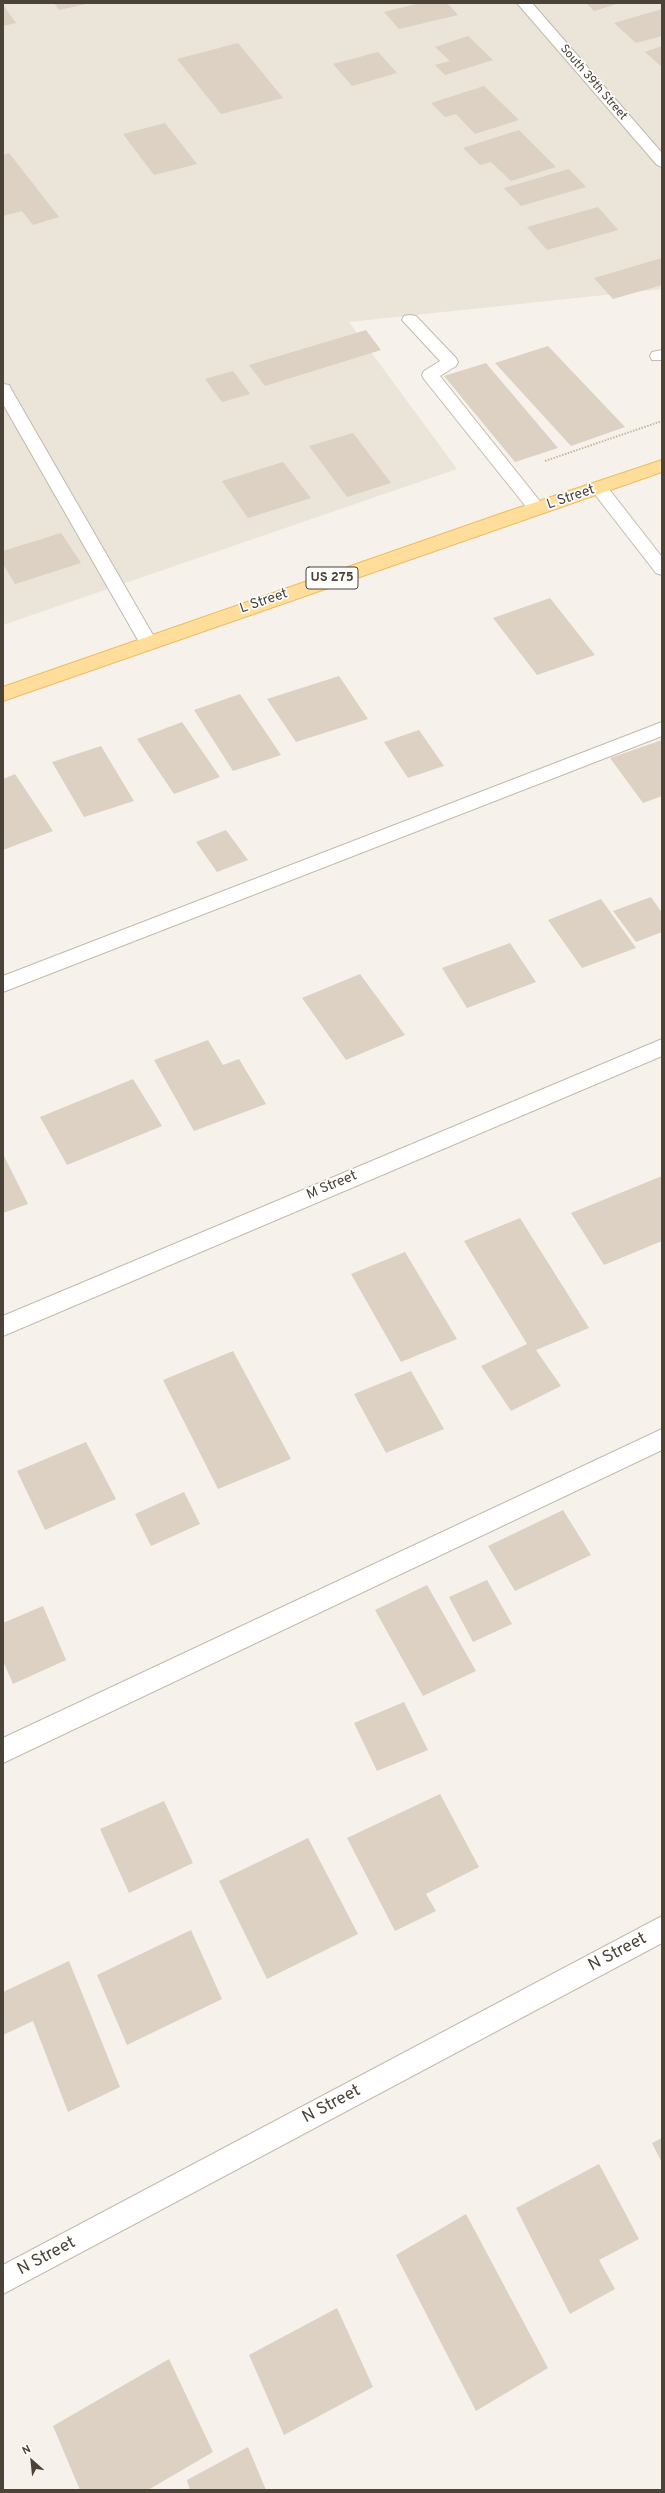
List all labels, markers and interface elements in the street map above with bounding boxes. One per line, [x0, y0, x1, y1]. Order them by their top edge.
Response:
street label: South 39th Street [556, 42, 630, 124]
street label: L Street [545, 482, 597, 514]
road number: US 275 [306, 567, 358, 589]
street label: L Street [238, 586, 290, 618]
street label: M Street [304, 1168, 360, 1204]
street label: N Street [585, 1929, 651, 1977]
street label: N Street [299, 2081, 365, 2129]
street label: N Street [14, 2233, 80, 2281]
north arrow [12, 2441, 52, 2481]
text: N [20, 2442, 33, 2458]

